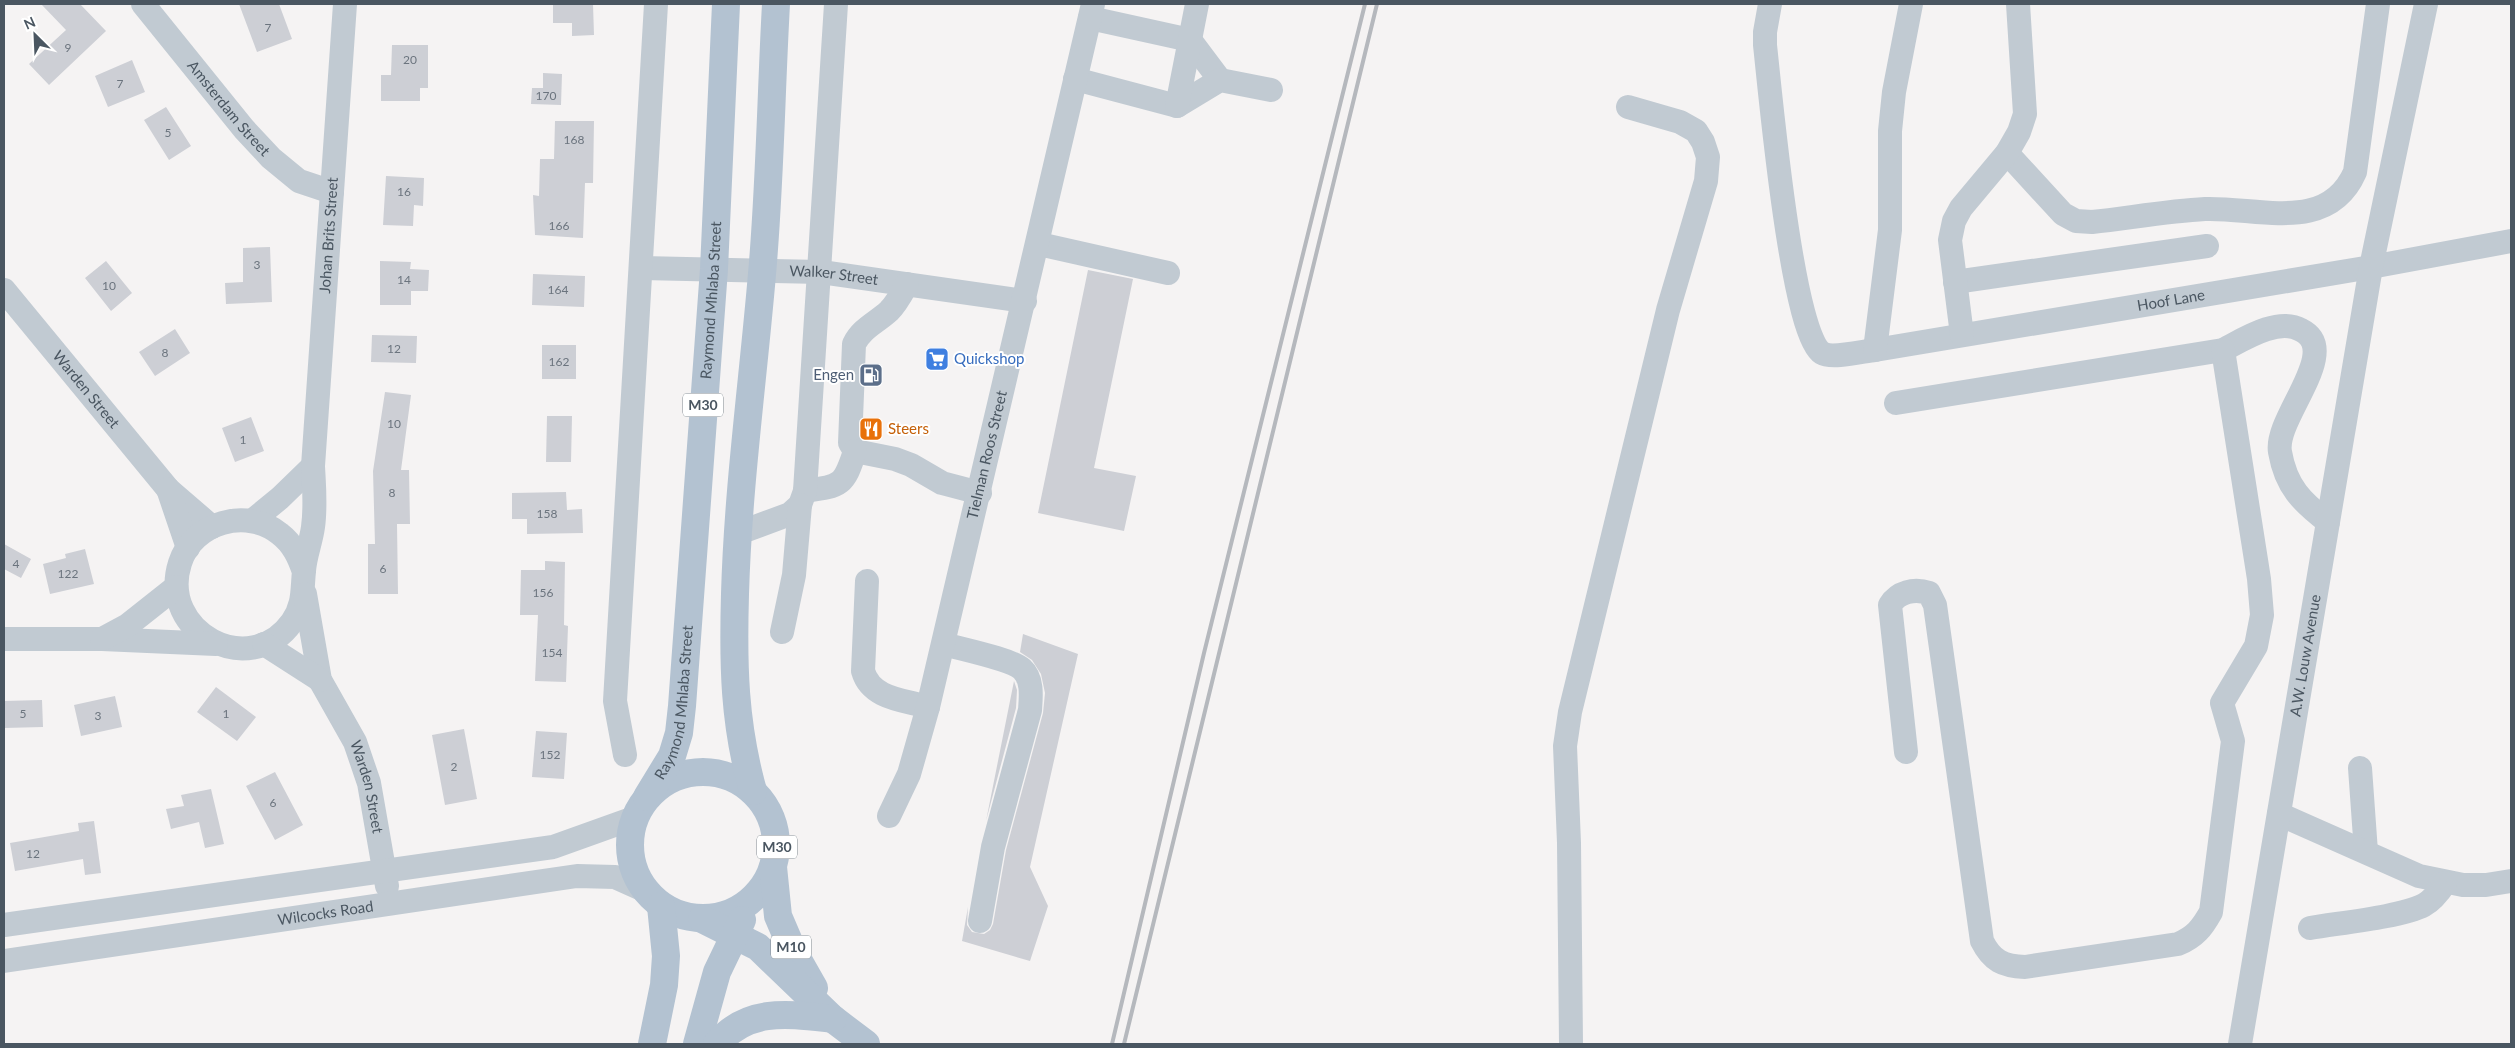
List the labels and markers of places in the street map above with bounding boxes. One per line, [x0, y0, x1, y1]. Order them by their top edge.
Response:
supermarket icon: Quickshop [924, 346, 950, 372]
place label: Quickshop [954, 349, 1024, 367]
fuel station icon: Engen [858, 362, 884, 388]
place label: Engen [813, 365, 854, 383]
restaurant icon: Steers [858, 416, 884, 442]
place label: Steers [888, 419, 929, 437]

